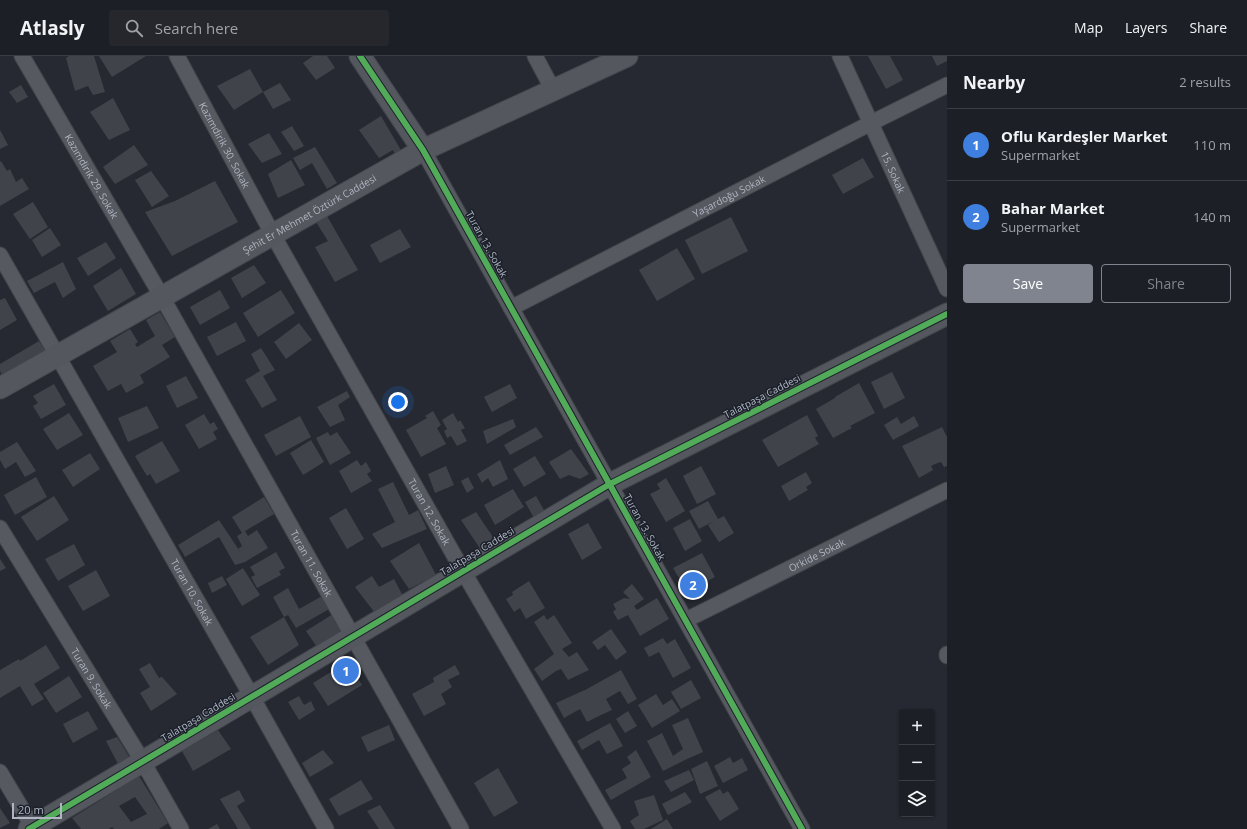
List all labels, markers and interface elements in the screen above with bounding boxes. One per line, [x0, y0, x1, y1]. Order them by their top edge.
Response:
search box [109, 10, 389, 46]
text: Atlasly [20, 15, 85, 41]
icon: search [123, 17, 145, 39]
text: Search here [155, 18, 238, 38]
text: Map [1074, 18, 1103, 37]
text: Layers [1125, 18, 1167, 37]
text: Share [1189, 18, 1227, 37]
text: Nearby [963, 71, 1025, 94]
text: 2 results [1179, 73, 1231, 91]
street label: Kazımdirik 30. Sokak [196, 100, 254, 191]
text: Oflu Kardeşler Market [1001, 126, 1168, 146]
street label: Kazımdirik 29. Sokak [62, 131, 122, 222]
text: 1 [972, 136, 980, 154]
text: 110 m [1193, 136, 1231, 154]
text: Supermarket [1001, 146, 1080, 164]
street label: 15. Sokak [878, 149, 909, 196]
street label: Şehit Er Mehmet Öztürk Caddesi [240, 171, 379, 257]
street label: Yaşardoğu Sokak [690, 171, 768, 220]
text: Bahar Market [1001, 198, 1104, 218]
street label: Turan 13. Sokak [463, 208, 511, 281]
text: 2 [972, 208, 980, 226]
text: 140 m [1193, 208, 1231, 226]
text: Supermarket [1001, 218, 1080, 236]
button: Save [963, 264, 1093, 303]
button: Share [1101, 264, 1231, 303]
street label: Talatpaşa Caddesi [721, 371, 803, 421]
your location [388, 392, 408, 412]
street label: Turan 12. Sokak [405, 476, 454, 548]
street label: Turan 13. Sokak [621, 491, 669, 564]
street label: Talatpaşa Caddesi [437, 523, 517, 579]
street label: Turan 11. Sokak [287, 527, 336, 600]
street label: Orkide Sokak [786, 535, 848, 575]
street label: Turan 10. Sokak [168, 556, 217, 628]
pin: 2 [680, 570, 706, 600]
street label: Turan 9. Sokak [68, 645, 116, 712]
pin: 1 [333, 656, 359, 686]
street label: Talatpaşa Caddesi [158, 689, 238, 745]
map controls [899, 709, 935, 817]
button: + [899, 709, 935, 745]
button: − [899, 745, 935, 781]
button: layers [899, 781, 935, 817]
scale bar [12, 801, 62, 820]
text: 20 m [18, 802, 44, 817]

